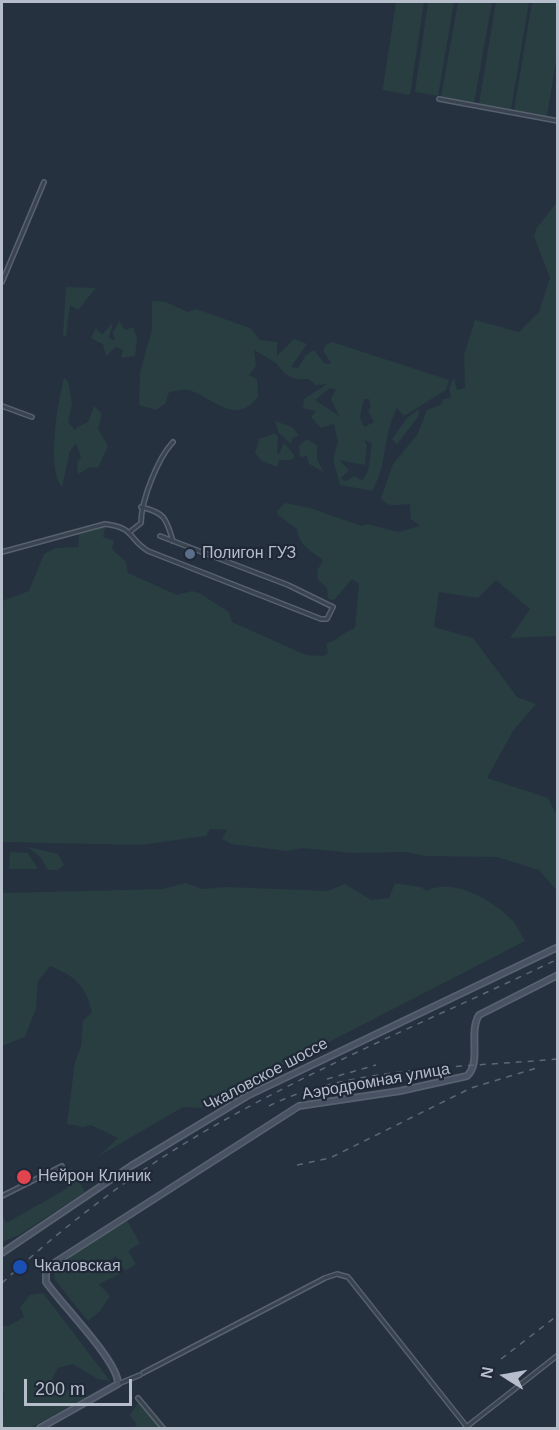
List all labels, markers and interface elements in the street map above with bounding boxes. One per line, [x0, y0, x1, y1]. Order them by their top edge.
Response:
place label: Полигон ГУЗ [202, 544, 296, 564]
marker: Полигон ГУЗ [183, 547, 197, 561]
street label: Чкаловское шоссе [201, 1034, 331, 1116]
street label: Аэродромная улица [301, 1060, 451, 1104]
place label: Нейрон Клиник [38, 1167, 151, 1187]
marker: Нейрон Клиник [15, 1168, 33, 1186]
place label: Чкаловская [34, 1257, 121, 1277]
marker: Чкаловская [11, 1258, 29, 1276]
north arrow [475, 1346, 535, 1406]
text: N [477, 1365, 496, 1380]
scale bar [27, 1367, 135, 1405]
text: 200 m [35, 1379, 85, 1399]

